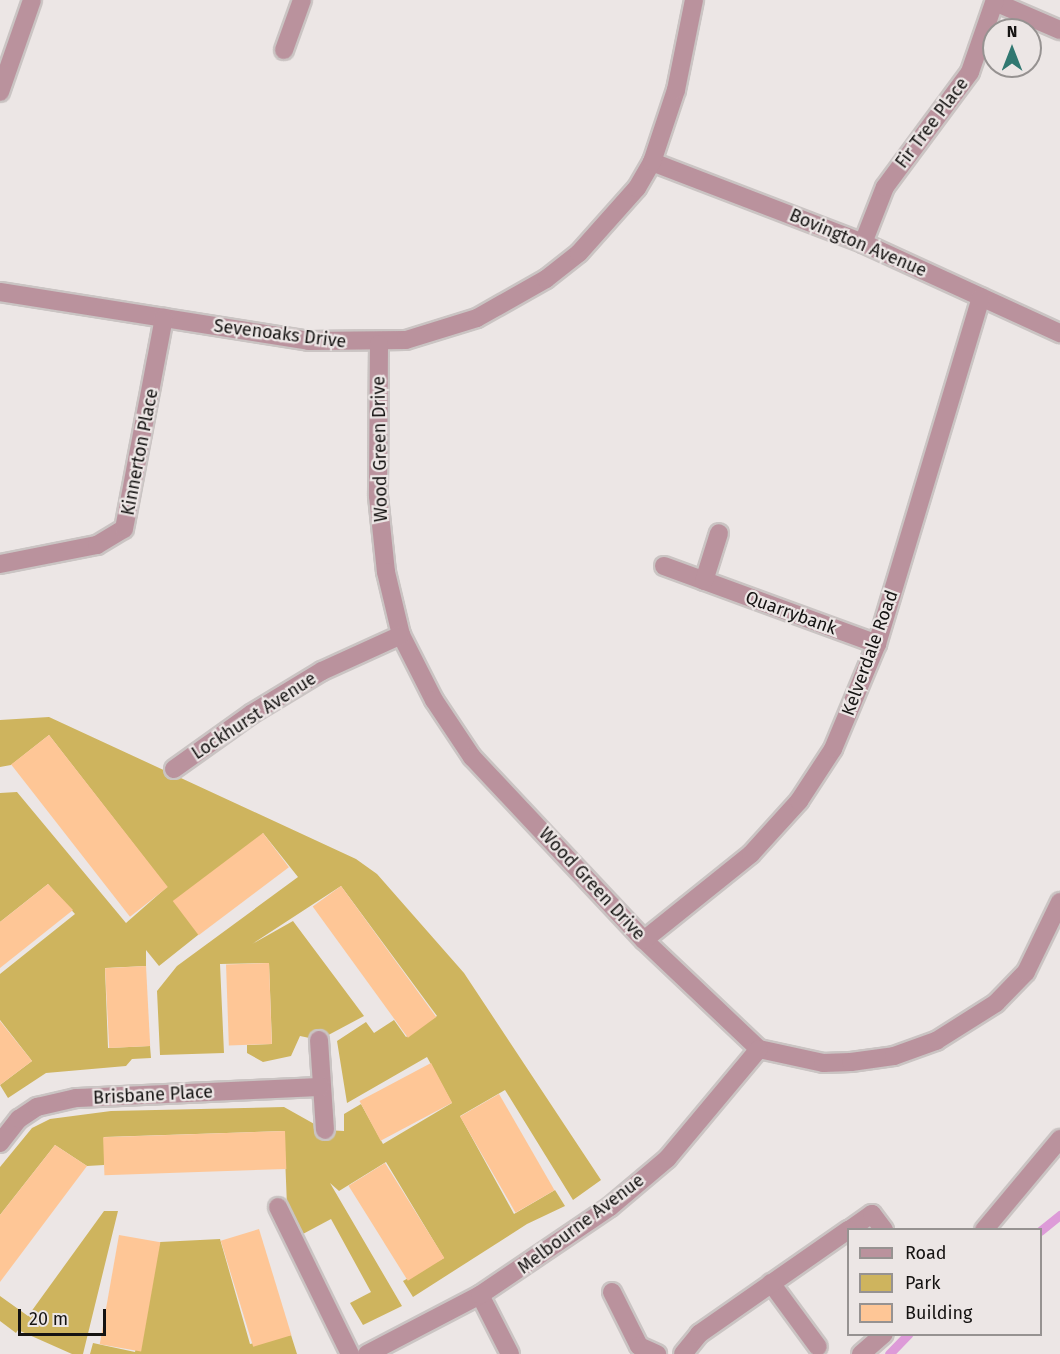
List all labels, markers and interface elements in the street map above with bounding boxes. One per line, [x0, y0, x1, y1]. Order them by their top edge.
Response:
north arrow [982, 18, 1042, 78]
text: N [1007, 22, 1017, 41]
street label: Fir Tree Place [891, 73, 973, 173]
street label: Bovington Avenue [786, 204, 930, 282]
street label: Sevenoaks Drive [213, 315, 347, 353]
street label: Wood Green Drive [368, 376, 392, 522]
street label: Kinnerton Place [117, 387, 163, 517]
street label: Quarrybank [742, 587, 840, 639]
street label: Kelverdale Road [837, 587, 903, 719]
street label: Lockhurst Avenue [188, 668, 320, 764]
street label: Wood Green Drive [534, 823, 650, 945]
street label: Brisbane Place [92, 1081, 214, 1109]
street label: Melbourne Avenue [514, 1169, 648, 1279]
legend [847, 1228, 1042, 1336]
text: Road [905, 1242, 947, 1264]
text: Park [905, 1272, 940, 1294]
scale bar [21, 1297, 110, 1335]
text: Building [905, 1302, 972, 1324]
text: 20 m [29, 1308, 68, 1330]

